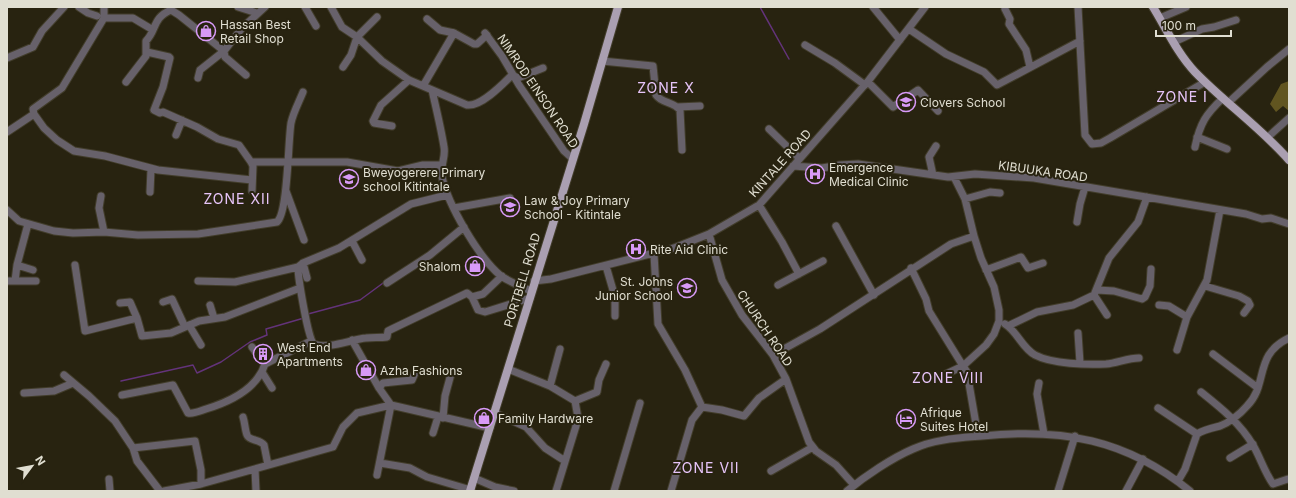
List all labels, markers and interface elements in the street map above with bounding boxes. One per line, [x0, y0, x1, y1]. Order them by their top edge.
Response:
scale bar [1156, 12, 1231, 38]
place label: Hassan Best Retail Shop [220, 17, 291, 46]
text: 100 m [1162, 18, 1196, 33]
shop icon: Hassan Best Retail Shop [195, 20, 217, 42]
street label: NIMROD EINSON ROAD [494, 31, 582, 151]
district label: ZONE X [637, 79, 695, 96]
district label: ZONE I [1156, 88, 1208, 105]
school or university icon: Clovers School [895, 91, 917, 113]
place label: Clovers School [920, 95, 1005, 110]
street label: KINTALE ROAD [746, 126, 814, 200]
street label: KIBUUKA ROAD [997, 157, 1089, 185]
place label: Emergence Medical Clinic [829, 160, 909, 189]
hospital icon: Emergence Medical Clinic [804, 163, 826, 185]
place label: Bweyogerere Primary school Kitintale [363, 165, 486, 194]
school or university icon: Bweyogerere Primary school Kitintale [338, 168, 360, 190]
district label: ZONE XII [203, 190, 271, 207]
place label: Law & Joy Primary School - Kitintale [524, 193, 630, 222]
school or university icon: Law & Joy Primary School - Kitintale [499, 196, 521, 218]
street label: PORTBELL ROAD [501, 231, 543, 329]
hospital icon: Rite Aid Clinic [625, 238, 647, 260]
place label: Rite Aid Clinic [650, 242, 728, 257]
shop icon: Shalom [464, 255, 486, 277]
place label: Shalom [419, 259, 461, 274]
place label: St. Johns Junior School [595, 274, 673, 303]
school or university icon: St. Johns Junior School [676, 277, 698, 299]
street label: CHURCH ROAD [734, 287, 796, 369]
place label: West End Apartments [277, 340, 343, 369]
building icon: West End Apartments [252, 343, 274, 365]
shop icon: Azha Fashions [355, 359, 377, 381]
place label: Azha Fashions [380, 363, 463, 378]
district label: ZONE VIII [912, 369, 984, 386]
place label: Afrique Suites Hotel [920, 405, 988, 434]
shop icon: Family Hardware [473, 407, 495, 429]
hotel icon: Afrique Suites Hotel [895, 408, 917, 430]
place label: Family Hardware [498, 411, 593, 426]
north arrow [12, 446, 52, 486]
text: N [32, 453, 49, 468]
district label: ZONE VII [672, 459, 740, 476]

